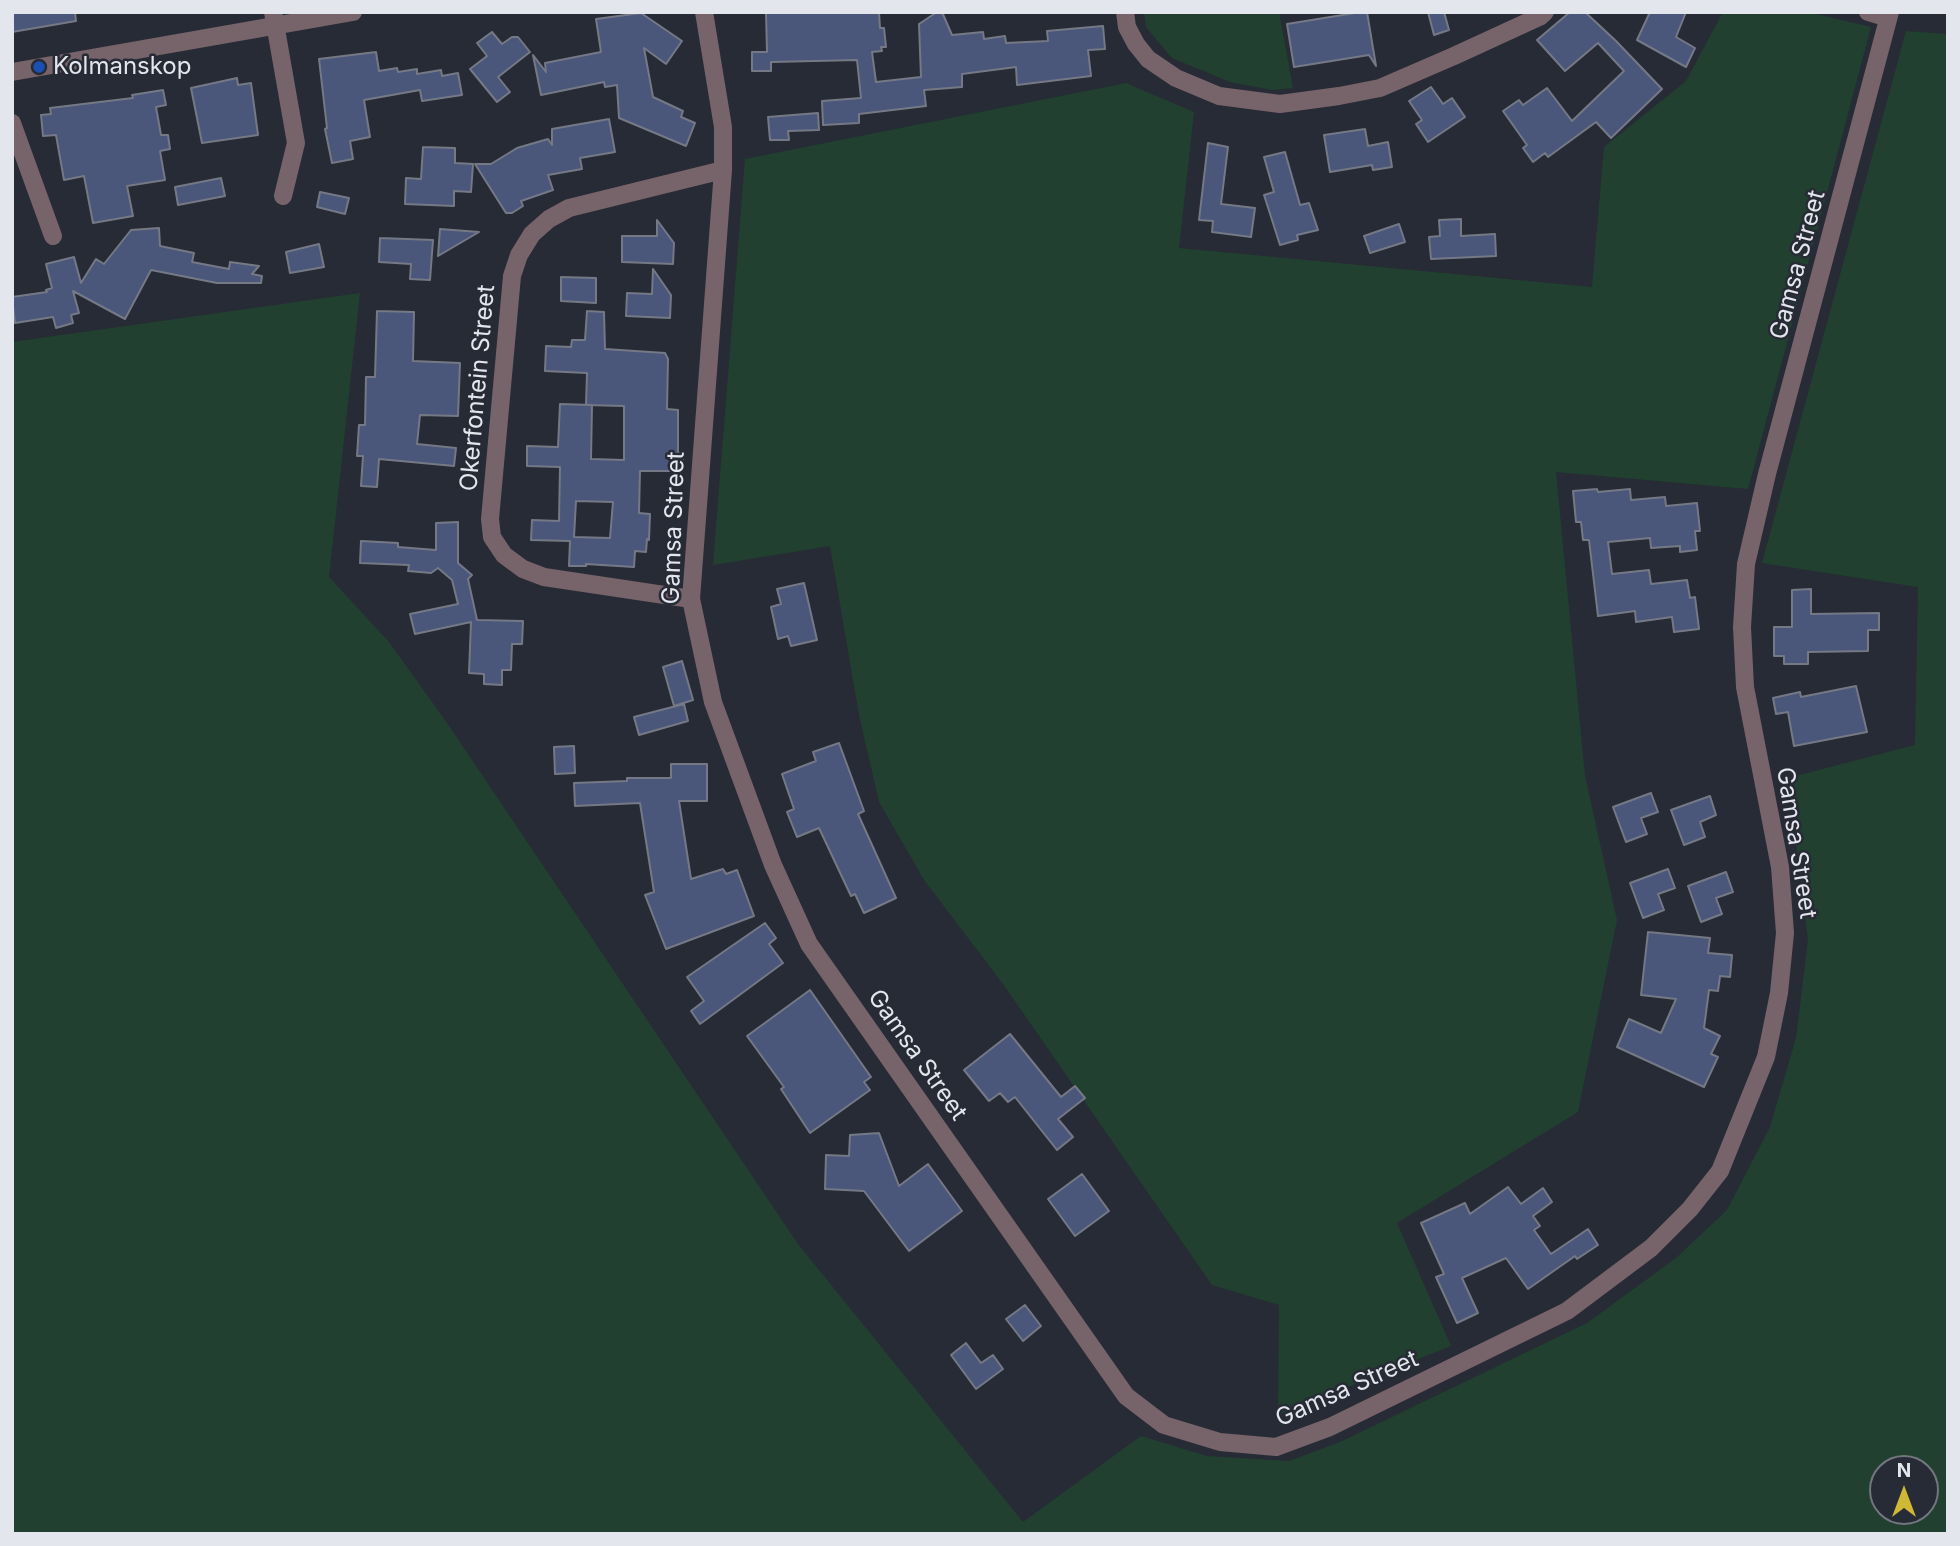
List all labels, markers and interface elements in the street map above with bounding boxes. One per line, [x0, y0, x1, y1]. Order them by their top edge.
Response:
place label: Kolmanskop [53, 53, 191, 81]
marker: Kolmanskop [31, 59, 47, 75]
street label: Gamsa Street [1764, 187, 1832, 343]
street label: Okerfontein Street [455, 284, 501, 492]
street label: Gamsa Street [657, 451, 691, 605]
street label: Gamsa Street [1770, 765, 1822, 921]
street label: Gamsa Street [861, 984, 973, 1126]
street label: Gamsa Street [1271, 1345, 1423, 1433]
north arrow [1869, 1455, 1939, 1525]
text: N [1897, 1459, 1911, 1482]

